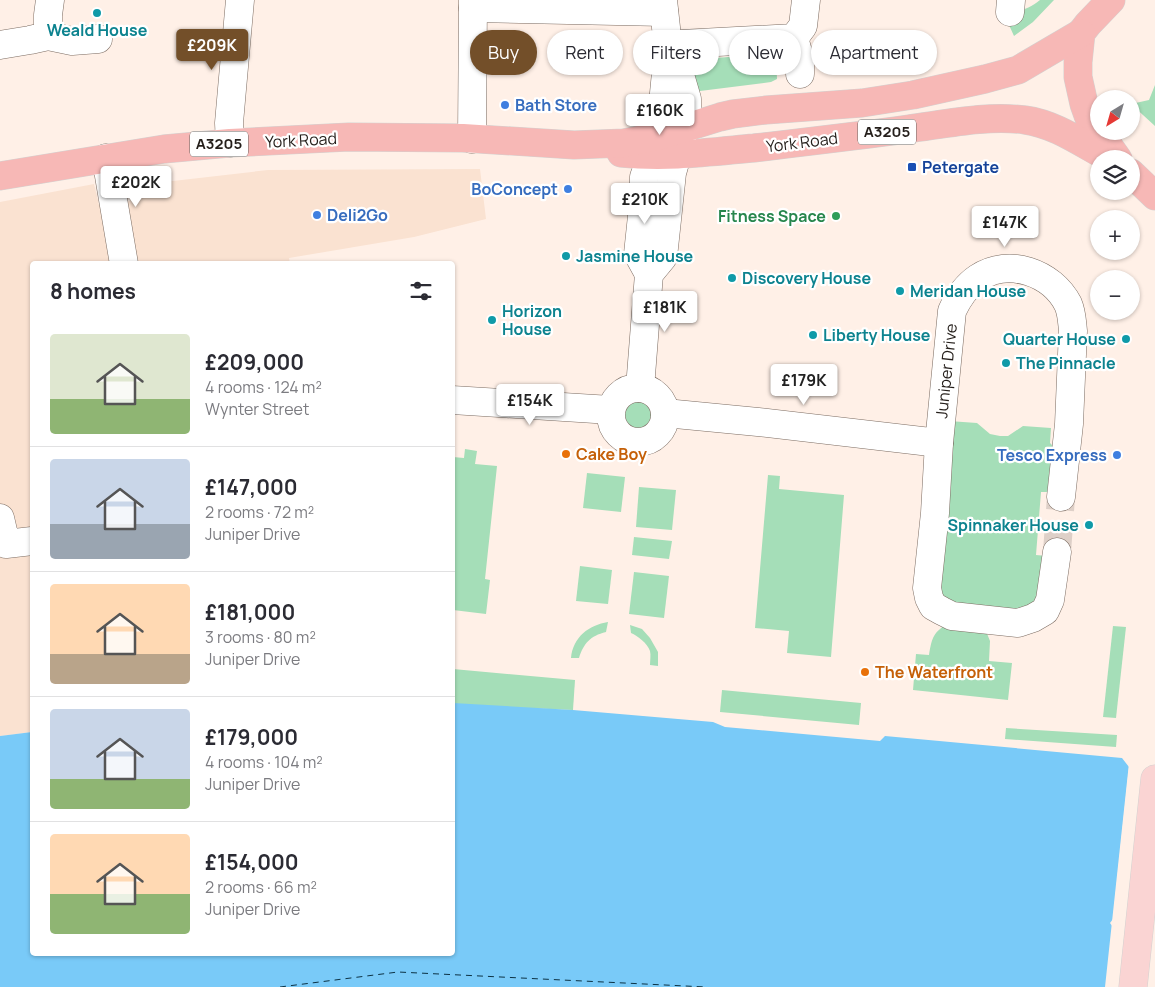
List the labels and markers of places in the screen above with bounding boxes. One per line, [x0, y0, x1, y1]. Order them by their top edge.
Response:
marker: Weald House [91, 7, 103, 19]
place label: Weald House [47, 19, 148, 41]
pin: £209K [177, 28, 247, 71]
place label: Bath Store [515, 94, 598, 116]
pin: £160K [625, 94, 695, 136]
marker: Bath Store [499, 99, 511, 111]
place label: Petergate [922, 156, 999, 178]
marker: Petergate [906, 161, 918, 173]
pin: £202K [101, 166, 171, 208]
place label: BoConcept [471, 178, 558, 200]
pin: £210K [610, 182, 680, 225]
marker: BoConcept [562, 183, 574, 195]
place label: Deli2Go [327, 204, 388, 226]
place label: Fitness Space [718, 205, 826, 227]
pin: £147K [970, 206, 1040, 248]
marker: Deli2Go [311, 209, 323, 221]
marker: Fitness Space [830, 210, 842, 222]
place label: Jasmine House [576, 245, 694, 267]
marker: Jasmine House [560, 250, 572, 262]
place label: Discovery House [742, 267, 871, 289]
marker: Discovery House [726, 272, 738, 284]
place label: Meridan House [910, 280, 1027, 302]
marker: Meridan House [894, 285, 906, 297]
pin: £181K [630, 290, 700, 333]
place label: Horizon House [502, 300, 562, 340]
marker: Horizon House [486, 314, 498, 326]
place label: Liberty House [823, 324, 931, 346]
place label: Quarter House [1003, 328, 1116, 350]
marker: Liberty House [807, 329, 819, 341]
marker: Quarter House [1120, 333, 1132, 345]
place label: The Pinnacle [1016, 352, 1116, 374]
marker: The Pinnacle [1000, 357, 1012, 369]
pin: £179K [769, 364, 839, 406]
pin: £154K [495, 384, 565, 426]
place label: Cake Boy [576, 443, 647, 465]
place label: Tesco Express [997, 444, 1107, 466]
marker: Cake Boy [560, 448, 572, 460]
marker: Tesco Express [1111, 449, 1123, 461]
place label: Spinnaker House [948, 514, 1079, 536]
marker: Spinnaker House [1083, 519, 1095, 531]
place label: The Waterfront [875, 661, 993, 683]
marker: The Waterfront [859, 666, 871, 678]

